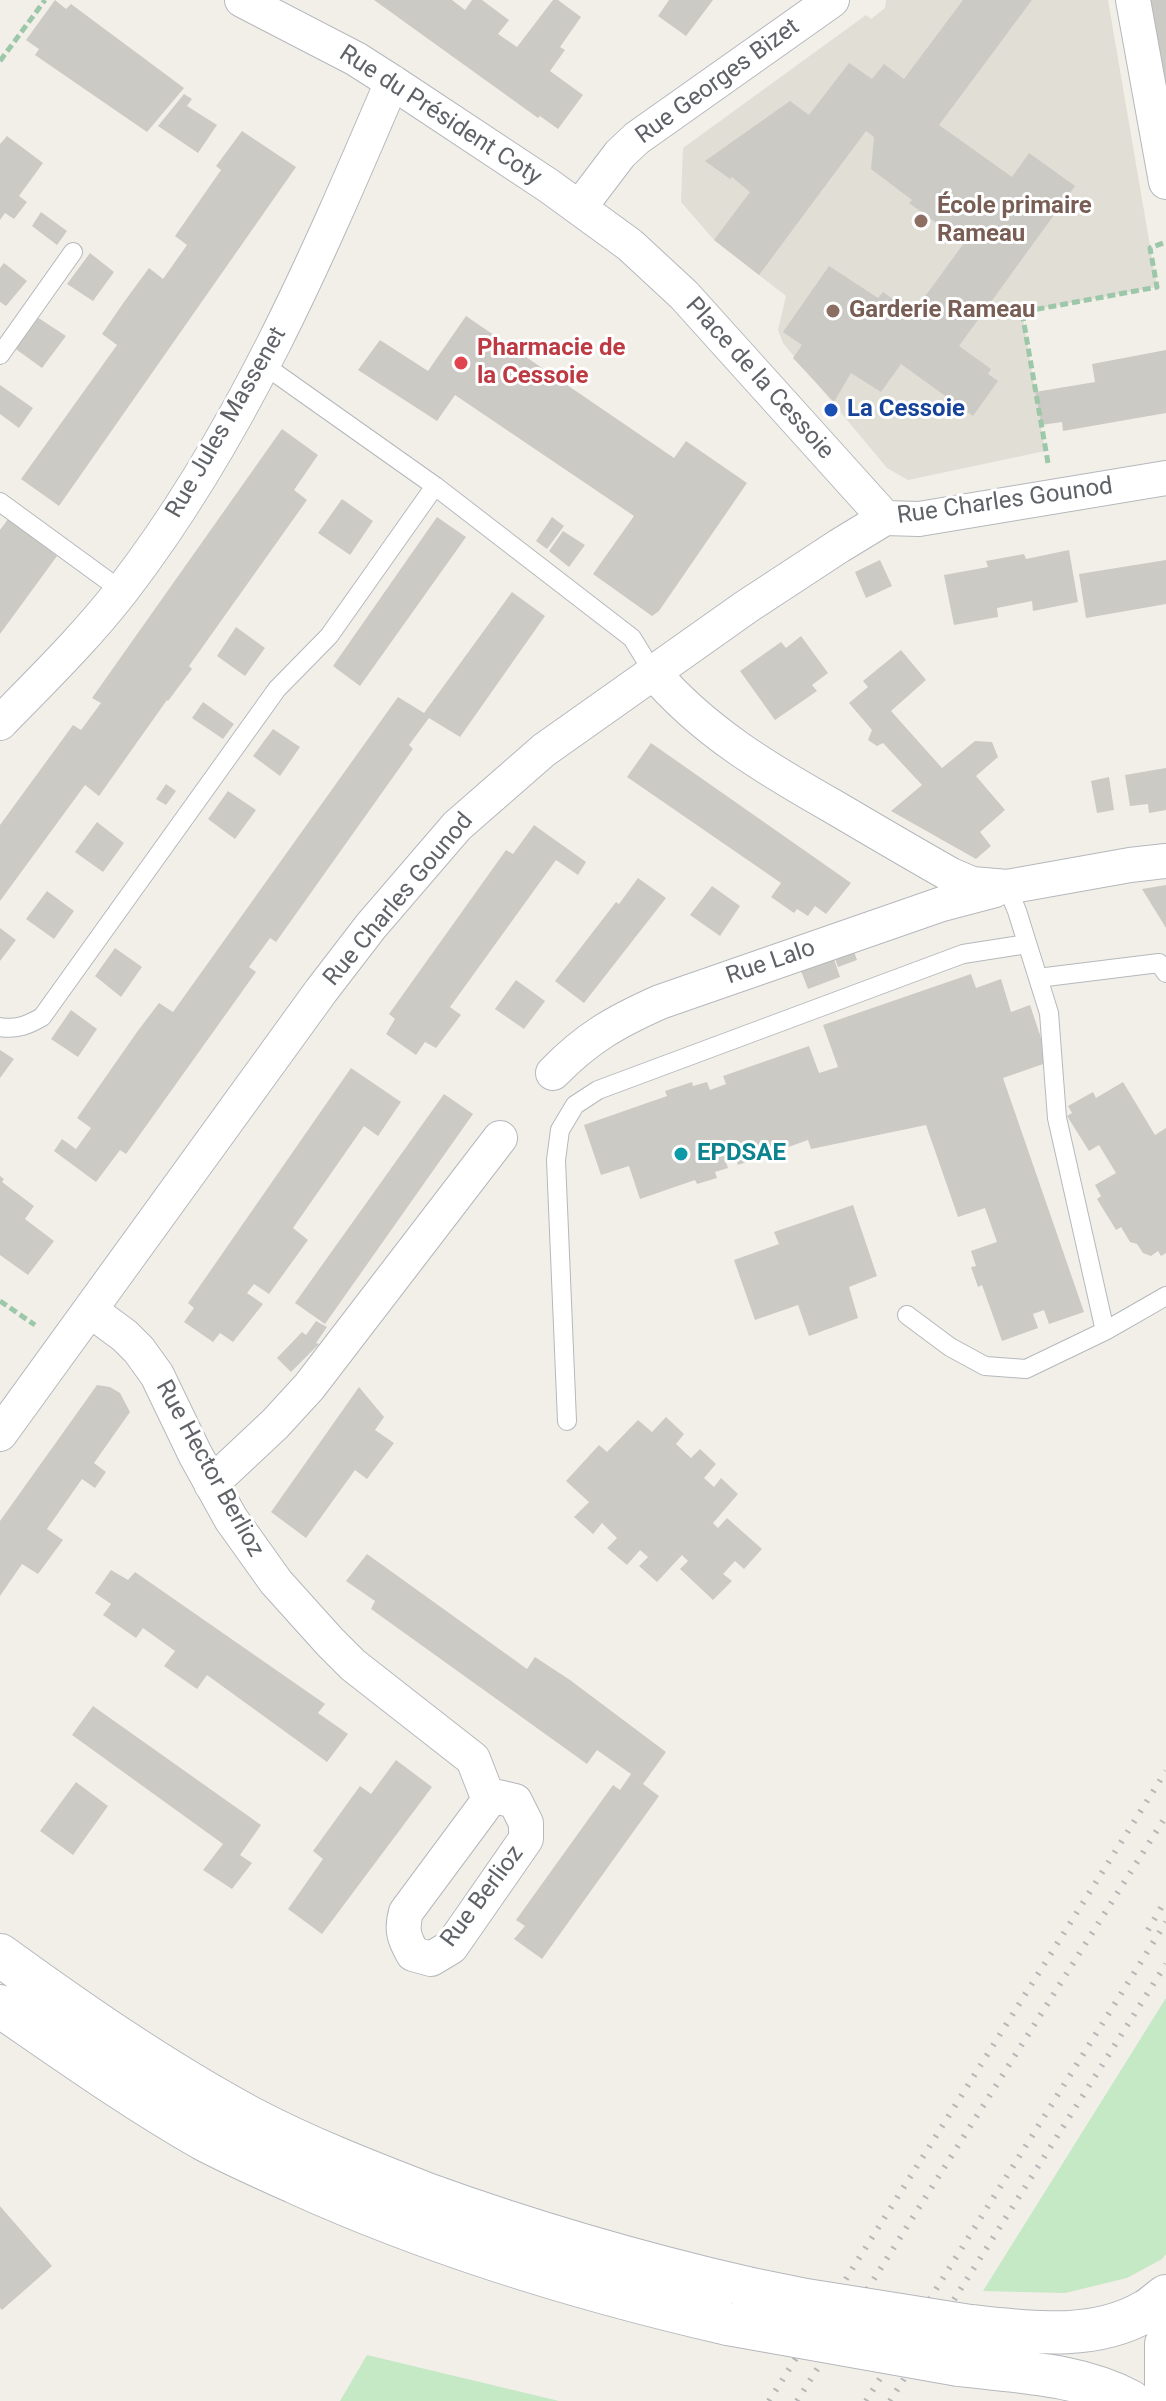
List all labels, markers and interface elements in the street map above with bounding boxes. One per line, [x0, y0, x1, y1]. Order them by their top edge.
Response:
street label: Rue Georges Bizet [631, 13, 805, 151]
street label: Rue du Président Coty [334, 40, 546, 192]
place label: École primaire Rameau [937, 193, 1092, 249]
marker: École primaire Rameau [912, 212, 930, 230]
street label: Place de la Cessoie [679, 292, 839, 466]
place label: Garderie Rameau [849, 297, 1036, 325]
marker: Garderie Rameau [824, 302, 842, 320]
street label: Rue Jules Massenet [161, 323, 293, 523]
place label: Pharmacie de la Cessoie [477, 335, 625, 391]
marker: Pharmacie de la Cessoie [452, 354, 470, 372]
place label: La Cessoie [847, 396, 965, 424]
marker: La Cessoie [822, 401, 840, 419]
street label: Rue Charles Gounod [895, 473, 1115, 531]
street label: Rue Charles Gounod [318, 807, 480, 993]
street label: Rue Lalo [723, 934, 819, 992]
place label: EPDSAE [697, 1140, 786, 1168]
marker: EPDSAE [672, 1145, 690, 1163]
street label: Rue Hector Berlioz [149, 1376, 269, 1562]
street label: Rue Berlioz [436, 1841, 530, 1953]

